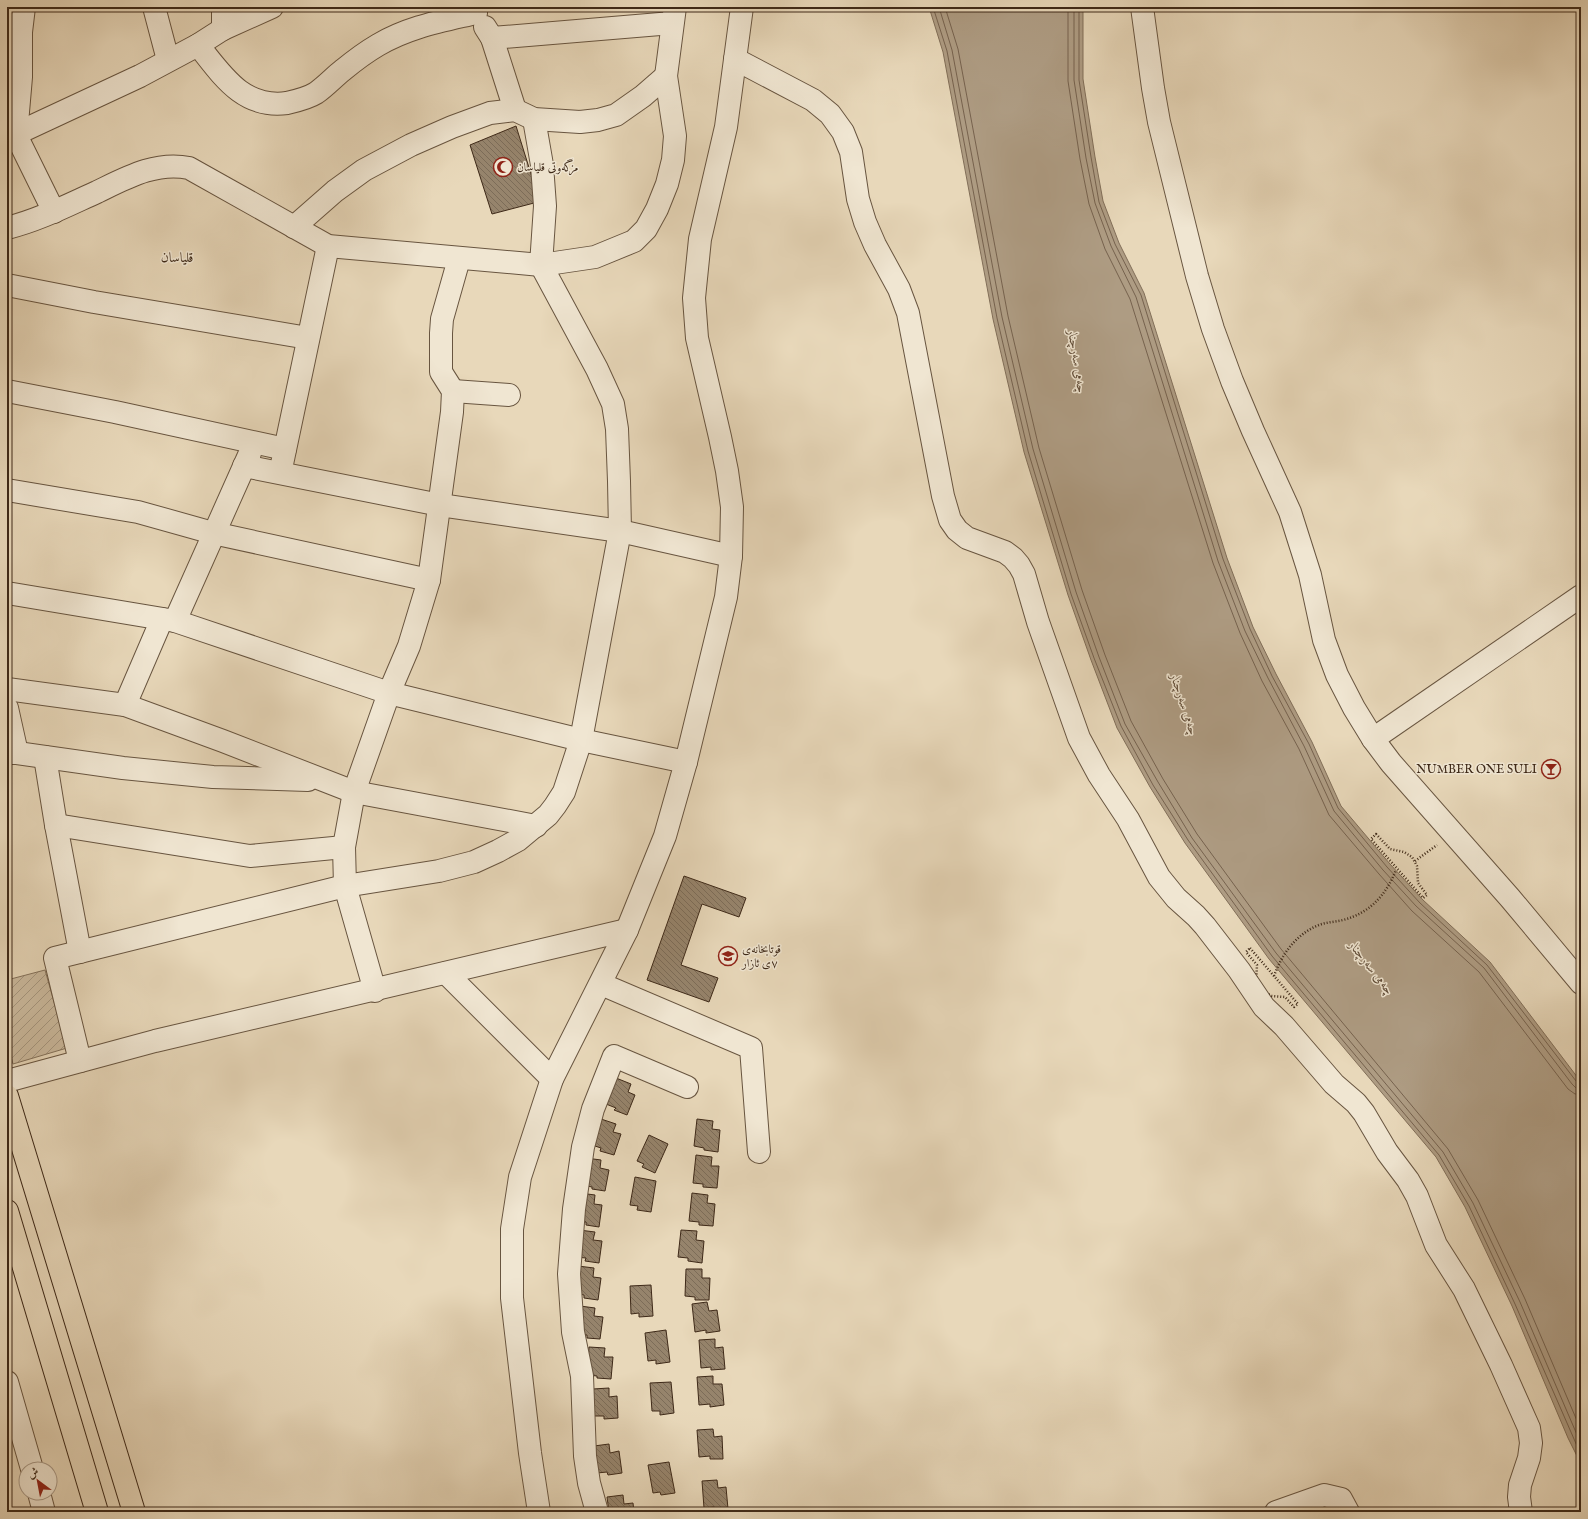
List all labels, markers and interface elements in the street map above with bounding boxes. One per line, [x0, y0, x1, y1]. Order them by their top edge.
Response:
mosque icon: مزگەوتی قلیاسان [492, 156, 514, 178]
place label: مزگەوتی قلیاسان [517, 158, 579, 176]
district label: قلياسان [161, 249, 193, 267]
water label: چەمی سەرچنار [1063, 327, 1090, 394]
water label: چەمی سەرچنار [1165, 670, 1202, 738]
bar icon: NUMBER ONE SULI [1540, 758, 1562, 780]
place label: NUMBER ONE SULI [1416, 762, 1537, 777]
water label: چەمی سەرچنار [1344, 937, 1397, 998]
place label: قوتابخانەی ٧ی ئازار [741, 942, 781, 971]
school or university icon: قوتابخانەی ٧ی ئازار [717, 945, 739, 967]
north arrow [18, 1461, 58, 1501]
text: ش [25, 1464, 42, 1482]

